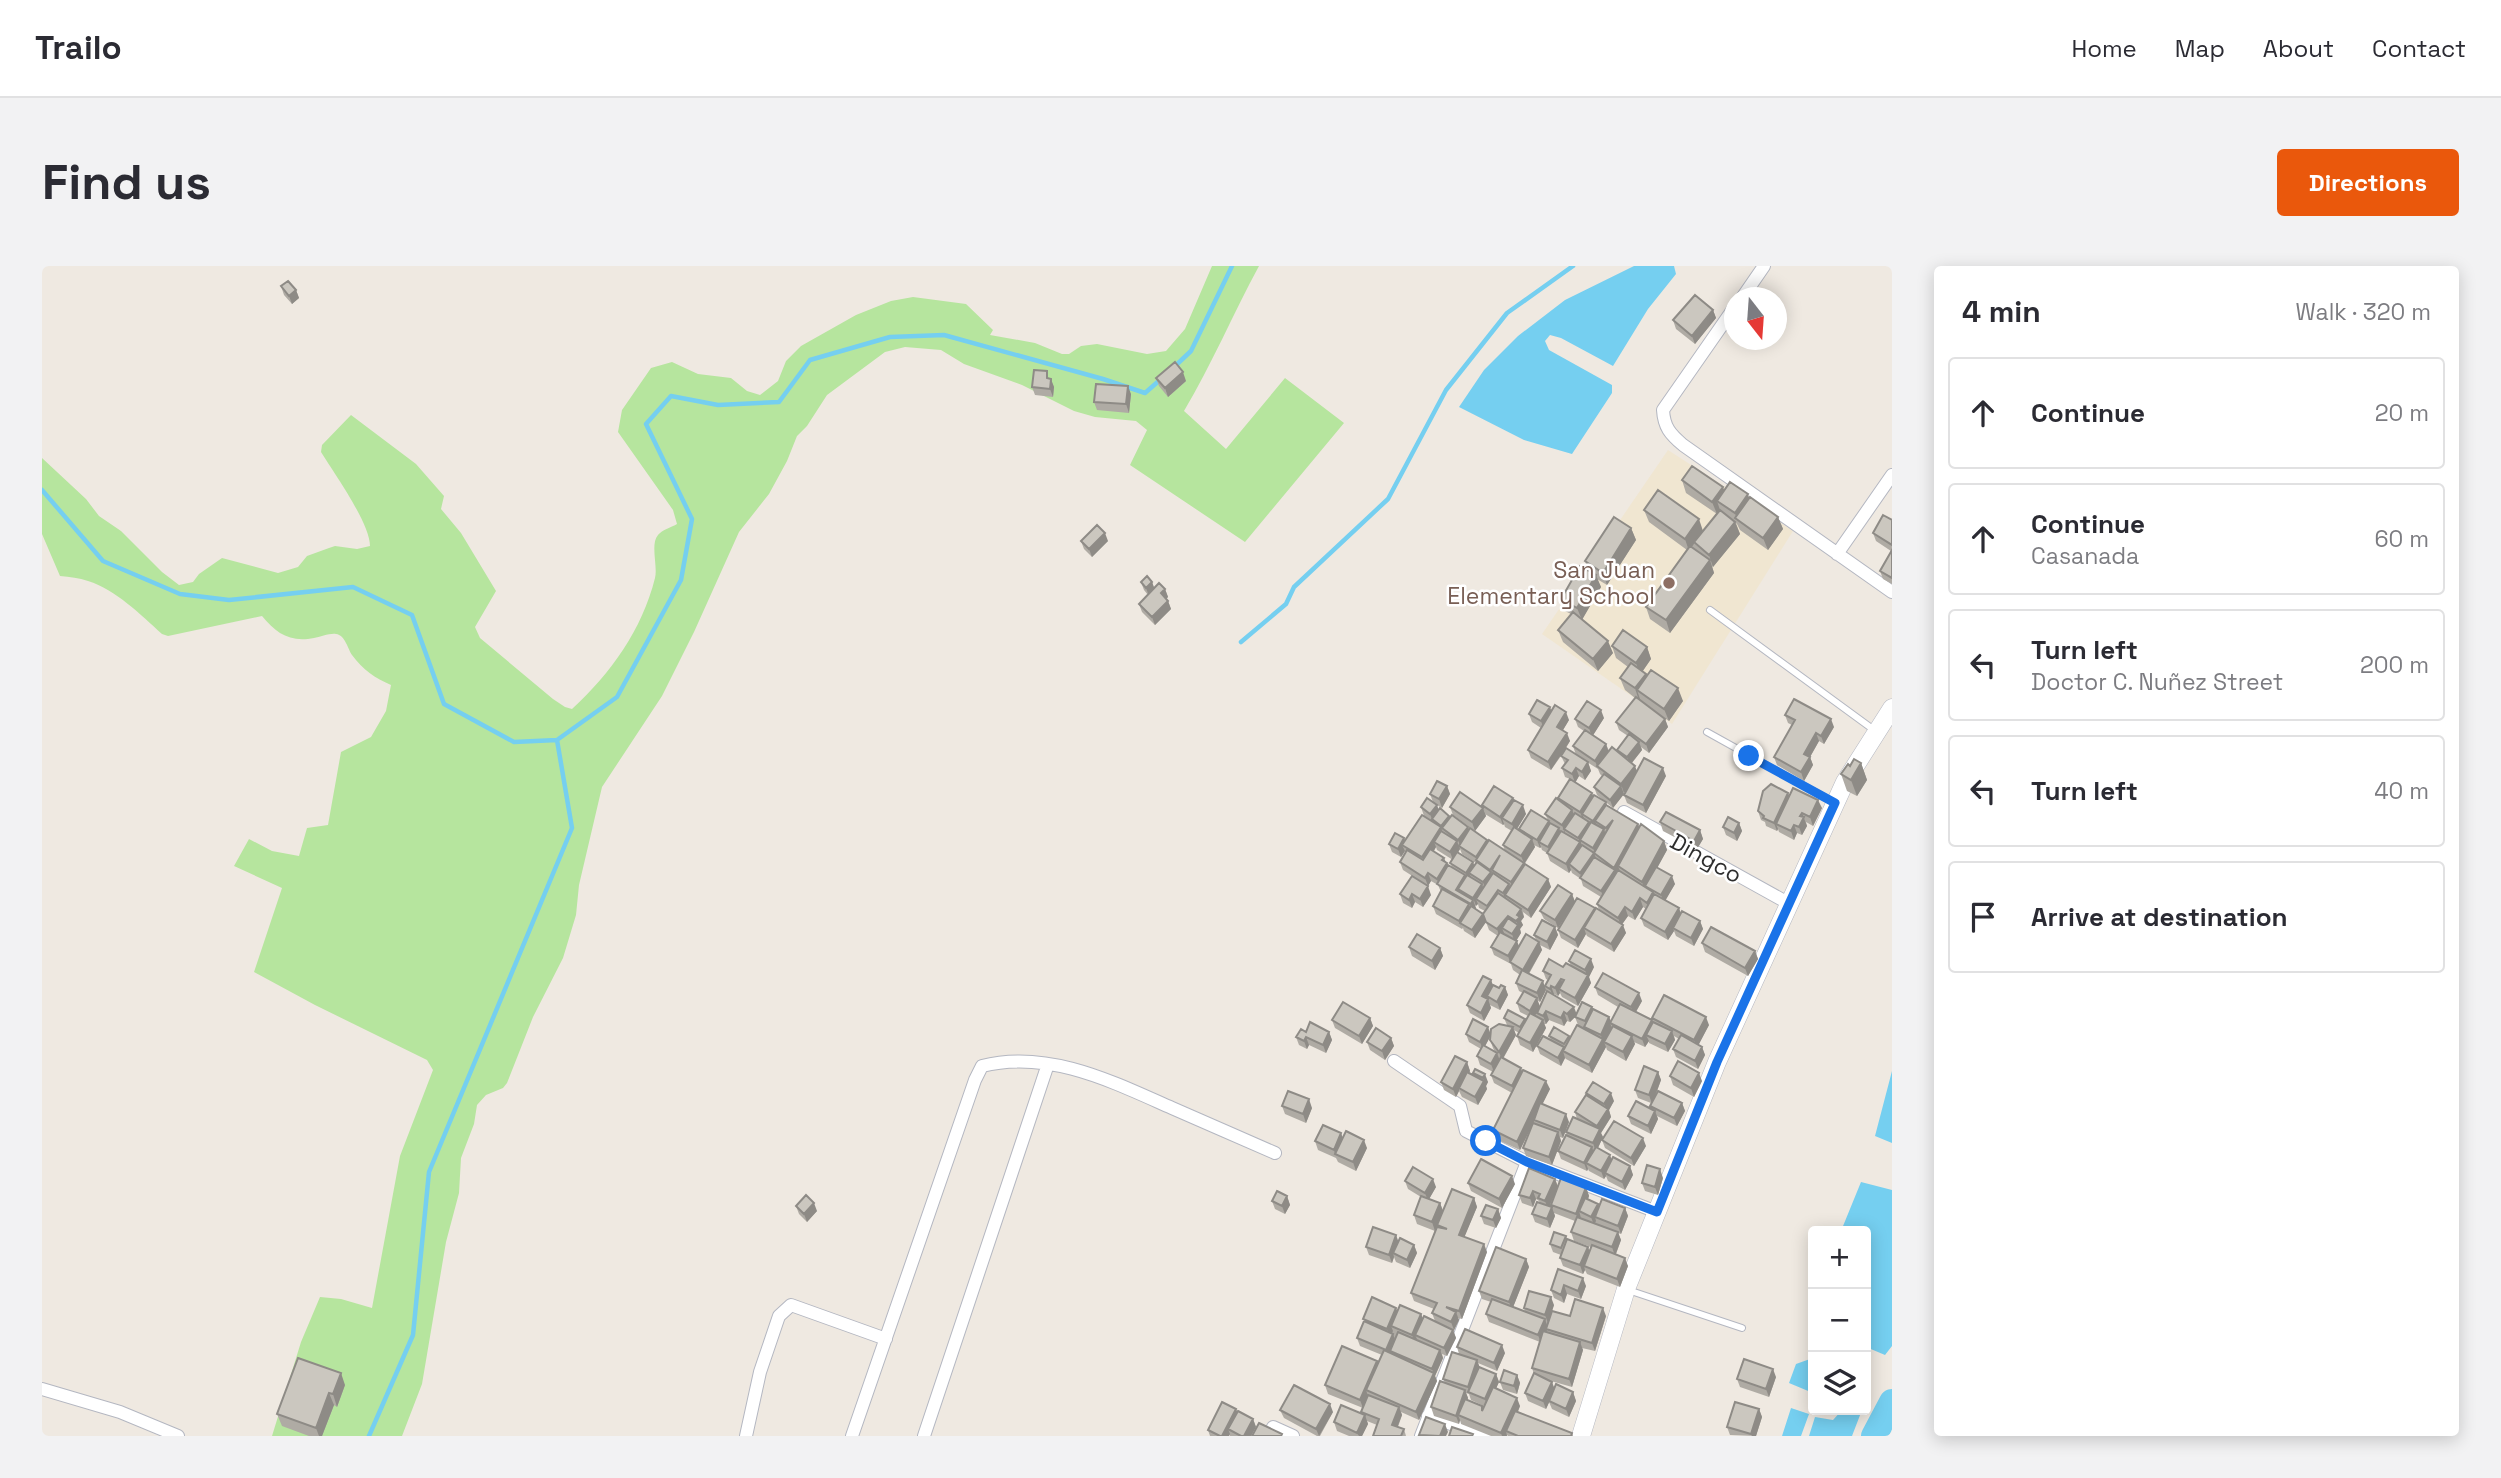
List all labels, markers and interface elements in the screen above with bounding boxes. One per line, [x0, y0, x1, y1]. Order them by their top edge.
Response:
text: Trailo [35, 27, 122, 69]
text: Home [2071, 33, 2137, 64]
text: Map [2175, 33, 2225, 64]
text: About [2263, 33, 2334, 64]
text: Contact [2372, 33, 2466, 64]
button: Directions [2277, 149, 2459, 216]
text: Find us [42, 151, 211, 213]
north arrow [1724, 287, 1787, 350]
text: 4 min [1962, 292, 2041, 331]
text: Walk · 320 m [2296, 297, 2431, 327]
icon: ahead [1964, 394, 2002, 432]
text: Continue [2031, 396, 2145, 430]
text: 20 m [2375, 398, 2429, 428]
text: Continue [2031, 507, 2145, 541]
icon: ahead [1964, 520, 2002, 558]
text: 60 m [2374, 524, 2429, 554]
text: Casanada [2031, 541, 2139, 571]
place label: San Juan Elementary School [1447, 555, 1655, 611]
marker: San Juan Elementary School [1661, 575, 1677, 591]
text: Turn left [2031, 633, 2138, 667]
icon: left [1964, 646, 2002, 684]
text: 200 m [2360, 650, 2429, 680]
text: Doctor C. Nuñez Street [2031, 667, 2283, 697]
route end [1733, 740, 1764, 771]
icon: left [1964, 772, 2002, 810]
text: Turn left [2031, 774, 2138, 808]
text: 40 m [2374, 776, 2429, 806]
street label: Dingco [1665, 826, 1747, 890]
icon: arrive [1964, 898, 2002, 936]
text: Arrive at destination [2031, 900, 2288, 934]
route start [1470, 1125, 1501, 1156]
map controls [1808, 1226, 1871, 1415]
button: + [1808, 1226, 1871, 1289]
button: − [1808, 1289, 1871, 1352]
button: layers [1808, 1352, 1871, 1415]

